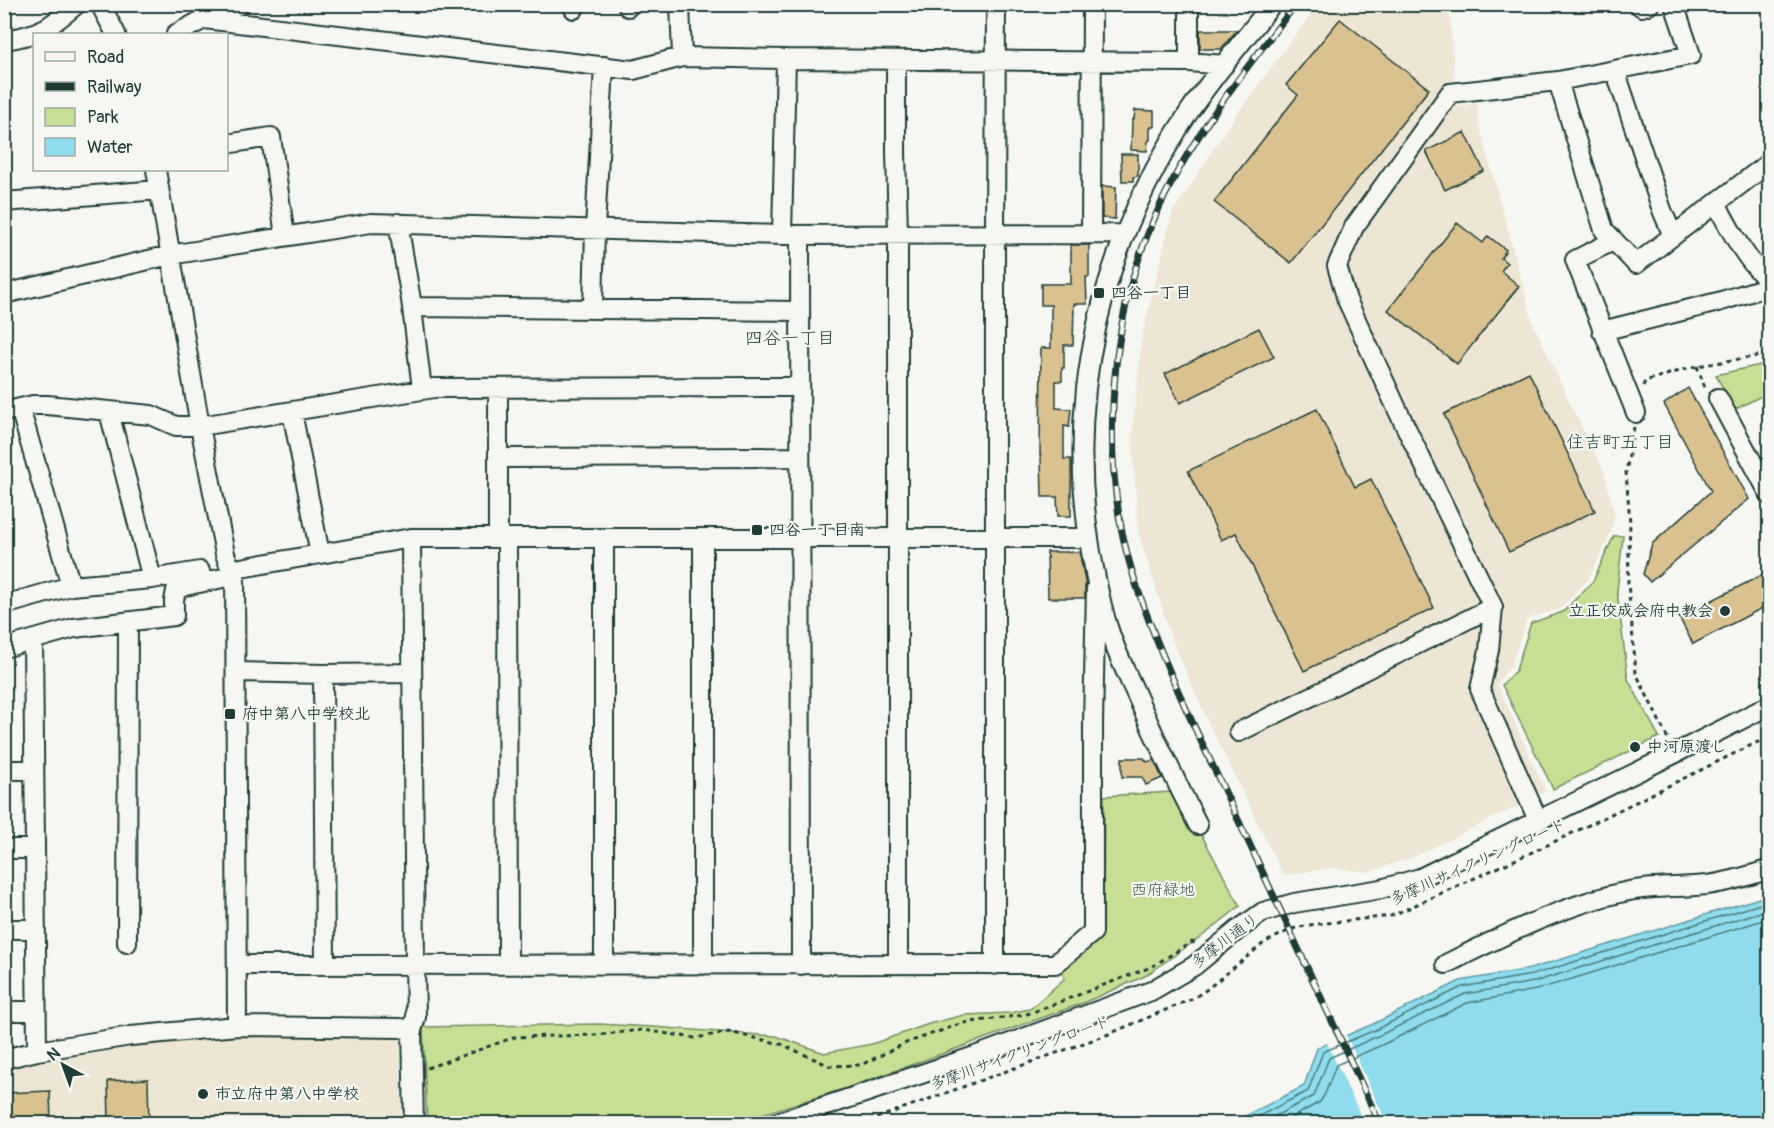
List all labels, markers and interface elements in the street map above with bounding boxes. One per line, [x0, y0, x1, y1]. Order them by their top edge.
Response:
legend [33, 33, 228, 171]
text: Road [87, 46, 124, 69]
text: Railway [87, 76, 142, 99]
text: Park [87, 106, 119, 129]
text: Water [87, 136, 133, 159]
place label: 四谷一丁目 [1111, 283, 1191, 303]
marker: 四谷一丁目 [1092, 286, 1106, 300]
district label: 四谷一丁目 [745, 327, 835, 350]
district label: 住吉町五丁目 [1566, 431, 1674, 454]
place label: 四谷一丁目南 [769, 520, 865, 540]
marker: 四谷一丁目南 [750, 523, 764, 537]
place label: 立正佼成会府中教会 [1569, 601, 1713, 621]
marker: 立正佼成会府中教会 [1718, 604, 1732, 618]
place label: 府中第八中学校北 [242, 704, 370, 724]
marker: 府中第八中学校北 [223, 707, 237, 721]
place label: 中河原渡し [1647, 737, 1727, 757]
marker: 中河原渡し [1628, 740, 1642, 754]
street label: 多摩川サイクリングロード [1387, 814, 1569, 910]
park label: 西府緑地 [1131, 880, 1195, 900]
street label: 多摩川通り [1187, 909, 1263, 973]
street label: 多摩川サイクリングロード [927, 1011, 1113, 1095]
north arrow [33, 1035, 93, 1095]
text: N [43, 1043, 65, 1066]
place label: 市立府中第八中学校 [215, 1084, 359, 1104]
marker: 市立府中第八中学校 [196, 1087, 210, 1101]

